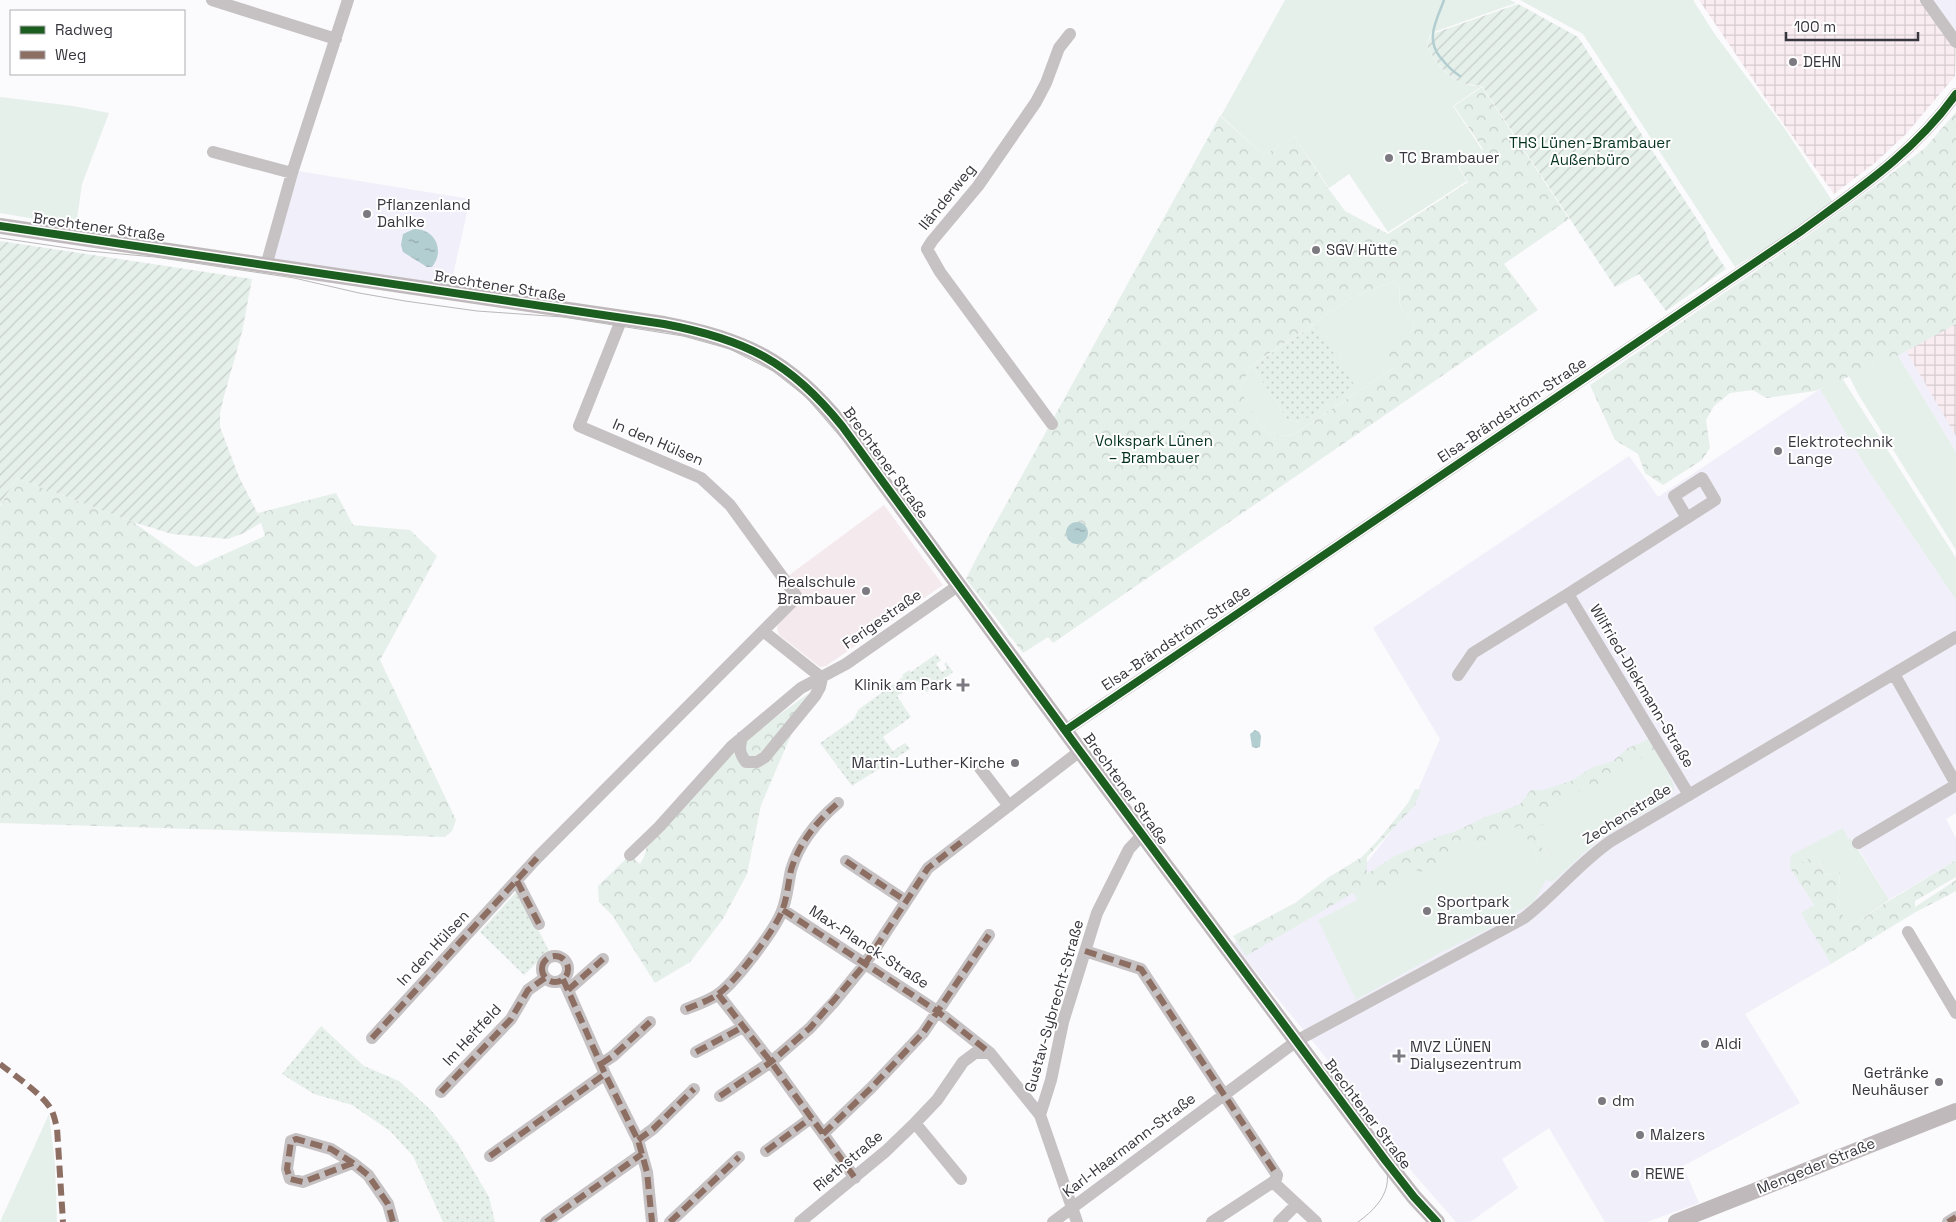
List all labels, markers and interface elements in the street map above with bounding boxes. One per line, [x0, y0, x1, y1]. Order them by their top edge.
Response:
legend [10, 10, 185, 75]
scale bar [1786, 10, 1918, 42]
text: 100 m [1794, 17, 1836, 36]
text: Radweg [55, 20, 113, 39]
text: Weg [55, 45, 86, 64]
place label: DEHN [1803, 52, 1841, 71]
marker: DEHN [1787, 56, 1799, 68]
park label: THS Lünen-Brambauer Außenbüro [1509, 133, 1671, 169]
place label: TC Brambauer [1399, 148, 1500, 167]
marker: TC Brambauer [1383, 152, 1395, 164]
street label: Iländerweg [914, 160, 979, 234]
place label: Pflanzenland Dahlke [377, 195, 471, 231]
street label: Brechtener Straße [32, 208, 167, 245]
marker: Pflanzenland Dahlke [361, 208, 373, 220]
place label: SGV Hütte [1326, 240, 1398, 259]
marker: SGV Hütte [1310, 244, 1322, 256]
street label: Brechtener Straße [433, 266, 568, 305]
street label: Elsa-Brändström-Straße [1434, 353, 1590, 467]
street label: Brechtener Straße [839, 403, 933, 522]
street label: In den Hülsen [610, 414, 707, 469]
park label: Volkspark Lünen – Brambauer [1095, 431, 1213, 467]
place label: Elektrotechnik Lange [1788, 432, 1893, 468]
marker: Elektrotechnik Lange [1772, 445, 1784, 457]
place label: Realschule Brambauer [777, 572, 856, 608]
street label: Elsa-Brändström-Straße [1098, 581, 1254, 695]
street label: Ferigestraße [839, 584, 925, 653]
marker: Realschule Brambauer [860, 585, 872, 597]
street label: Wilfried-Diekmann-Straße [1586, 600, 1699, 771]
place label: Klinik am Park [854, 675, 952, 694]
marker: Klinik am Park [956, 678, 970, 692]
street label: Brechtener Straße [1079, 729, 1173, 848]
place label: Martin-Luther-Kirche [851, 753, 1005, 772]
marker: Martin-Luther-Kirche [1009, 757, 1021, 769]
street label: Zechenstraße [1579, 779, 1674, 848]
place label: Sportpark Brambauer [1437, 892, 1516, 928]
street label: Max-Planck-Straße [806, 901, 933, 992]
marker: Sportpark Brambauer [1421, 905, 1433, 917]
street label: In den Hülsen [393, 906, 473, 990]
street label: Gustav-Sybrecht-Straße [1020, 917, 1087, 1094]
street label: Im Heitfeld [438, 1000, 505, 1070]
place label: Aldi [1715, 1034, 1741, 1053]
place label: MVZ LÜNEN Dialysezentrum [1410, 1037, 1522, 1073]
marker: Aldi [1699, 1038, 1711, 1050]
marker: MVZ LÜNEN Dialysezentrum [1392, 1049, 1406, 1063]
street label: Brechtener Straße [1321, 1055, 1416, 1173]
place label: Getränke Neuhäuser [1852, 1063, 1929, 1099]
marker: Getränke Neuhäuser [1933, 1076, 1945, 1088]
street label: Karl-Haarmann-Straße [1058, 1088, 1199, 1201]
place label: dm [1612, 1091, 1635, 1110]
marker: dm [1596, 1095, 1608, 1107]
place label: Malzers [1650, 1125, 1705, 1144]
street label: Riethstraße [809, 1126, 886, 1195]
marker: Malzers [1634, 1129, 1646, 1141]
street label: Mengeder Straße [1754, 1133, 1878, 1198]
place label: REWE [1645, 1164, 1684, 1183]
marker: REWE [1629, 1168, 1641, 1180]

